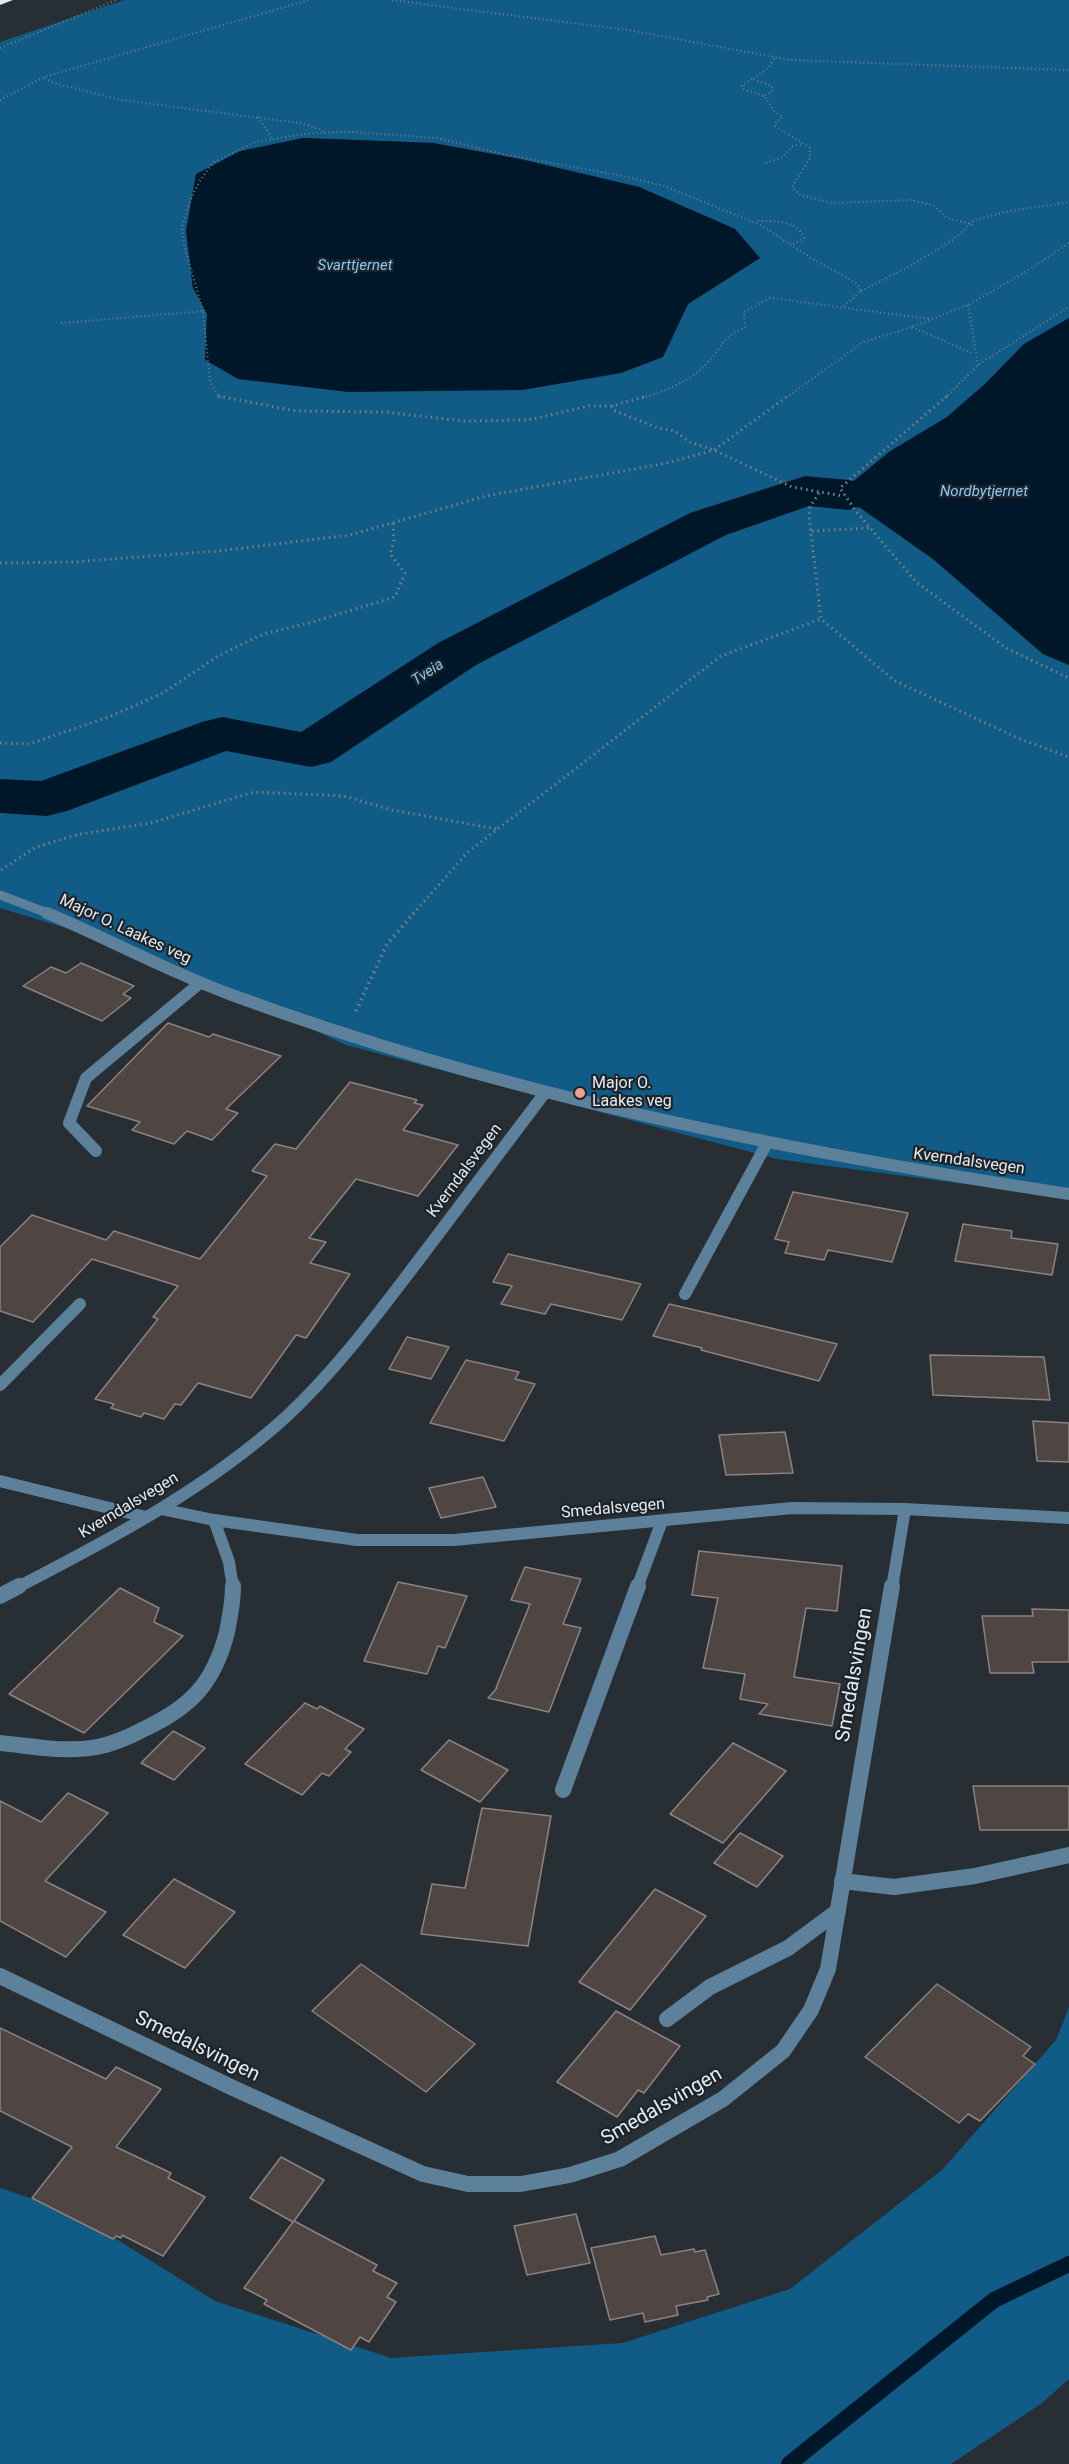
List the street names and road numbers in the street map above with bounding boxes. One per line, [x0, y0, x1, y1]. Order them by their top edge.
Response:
street label: Major O. Laakes veg [56, 891, 194, 969]
street label: Kverndalsvegen [424, 1120, 506, 1222]
street label: Kverndalsvegen [912, 1145, 1026, 1179]
street label: Kverndalsvegen [76, 1469, 182, 1543]
street label: Smedalsvegen [560, 1495, 666, 1523]
street label: Smedalsvingen [831, 1606, 879, 1744]
street label: Smedalsvingen [131, 2006, 263, 2088]
street label: Smedalsvingen [597, 2063, 727, 2151]

